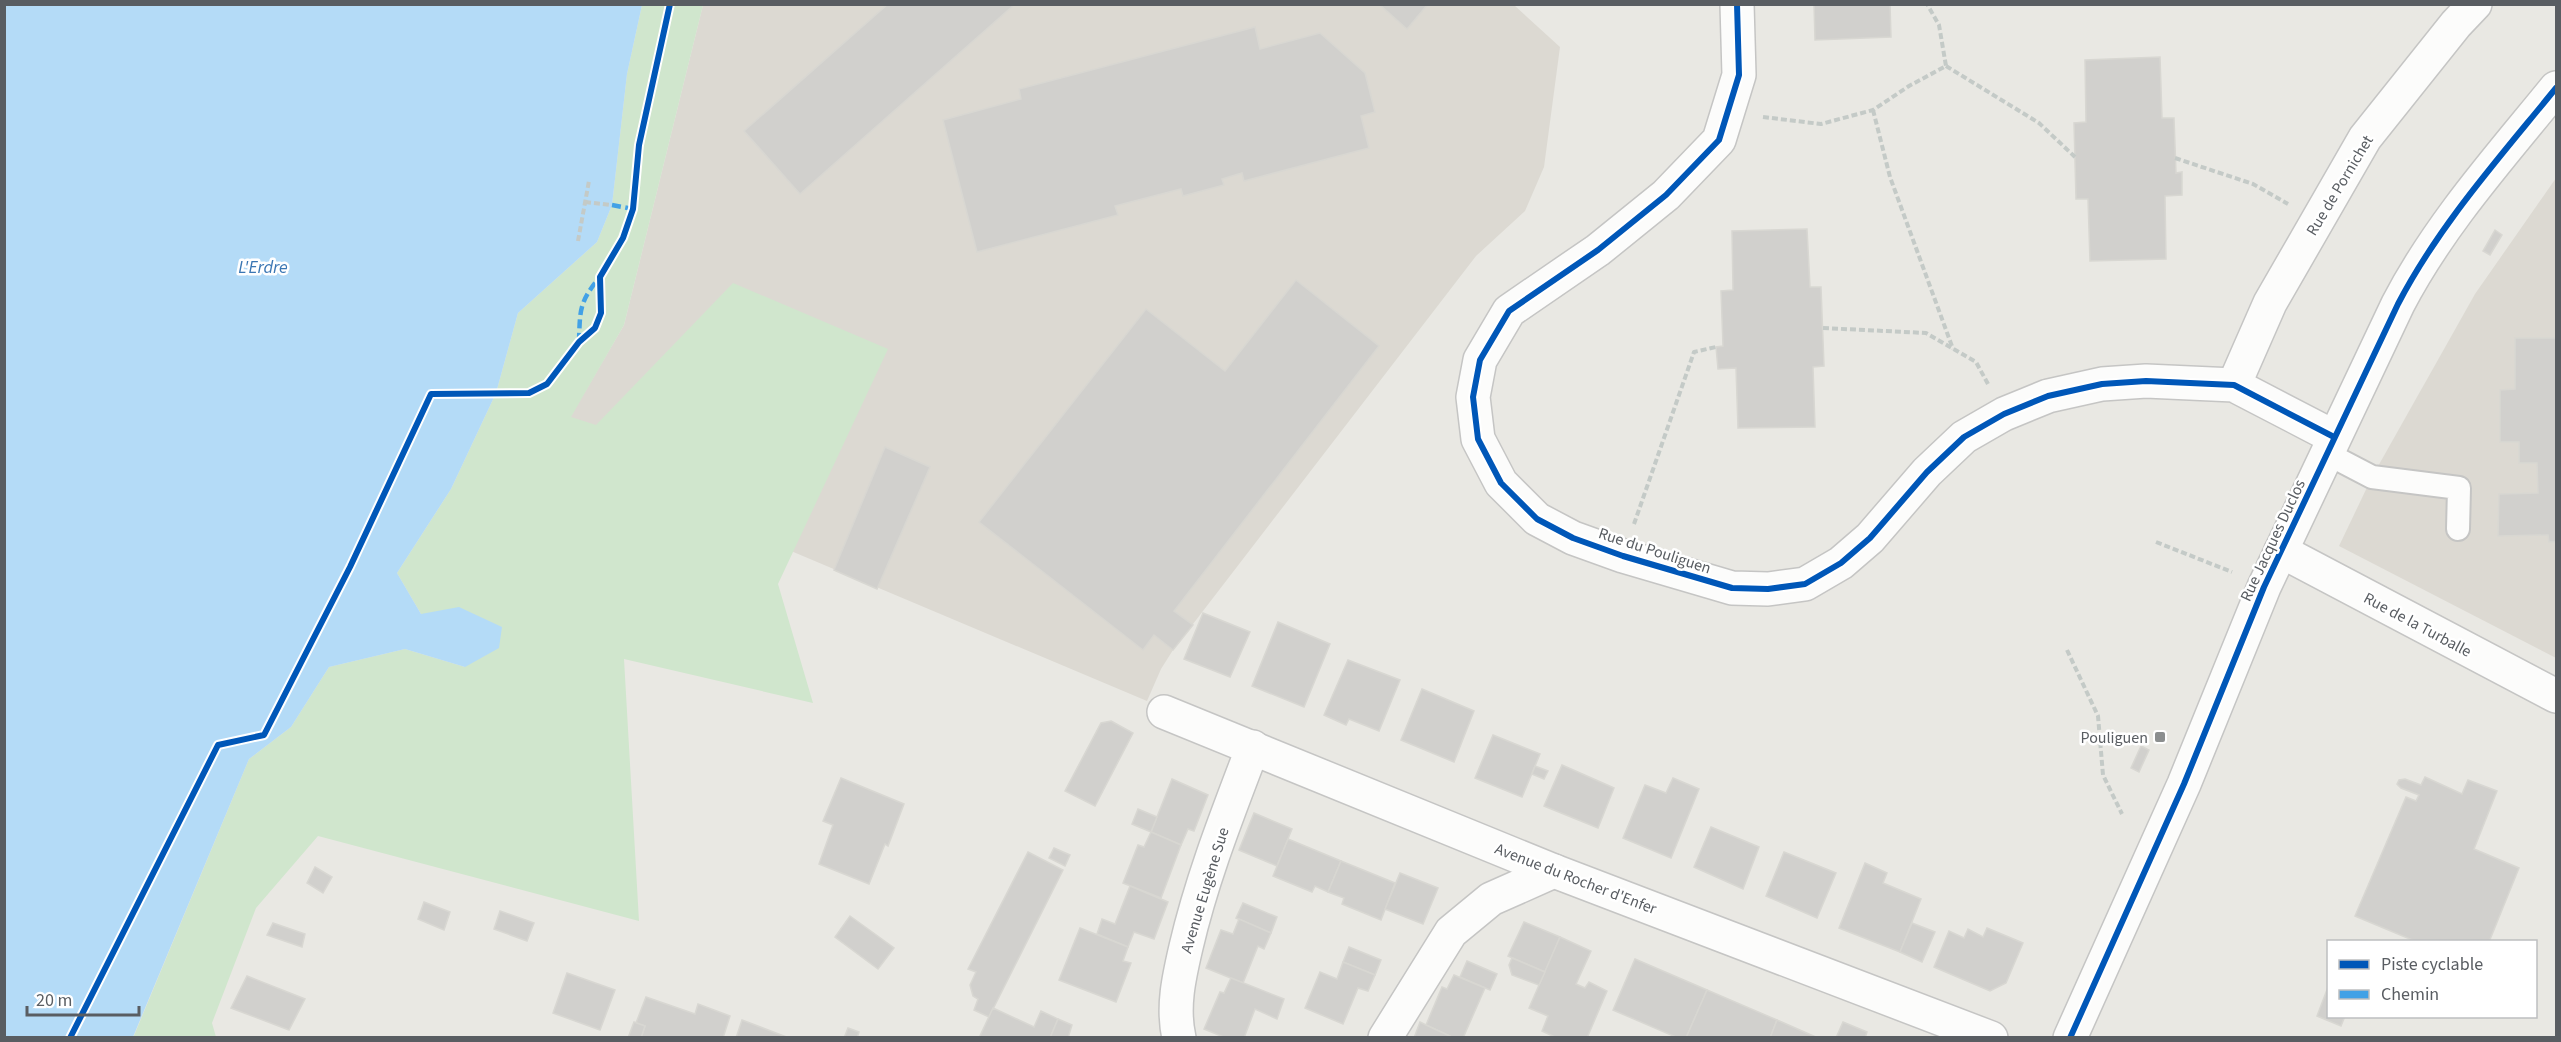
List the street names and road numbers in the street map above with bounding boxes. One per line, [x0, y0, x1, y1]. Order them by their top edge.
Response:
street label: Rue de Pornichet [2301, 131, 2379, 240]
street label: Rue Jacques Duclos [2235, 476, 2311, 605]
street label: Rue du Pouliguen [1596, 522, 1714, 580]
street label: Rue de la Turballe [2360, 587, 2475, 663]
street label: Avenue Eugène Sue [1175, 825, 1235, 956]
street label: Avenue du Rocher d'Enfer [1492, 838, 1660, 920]

